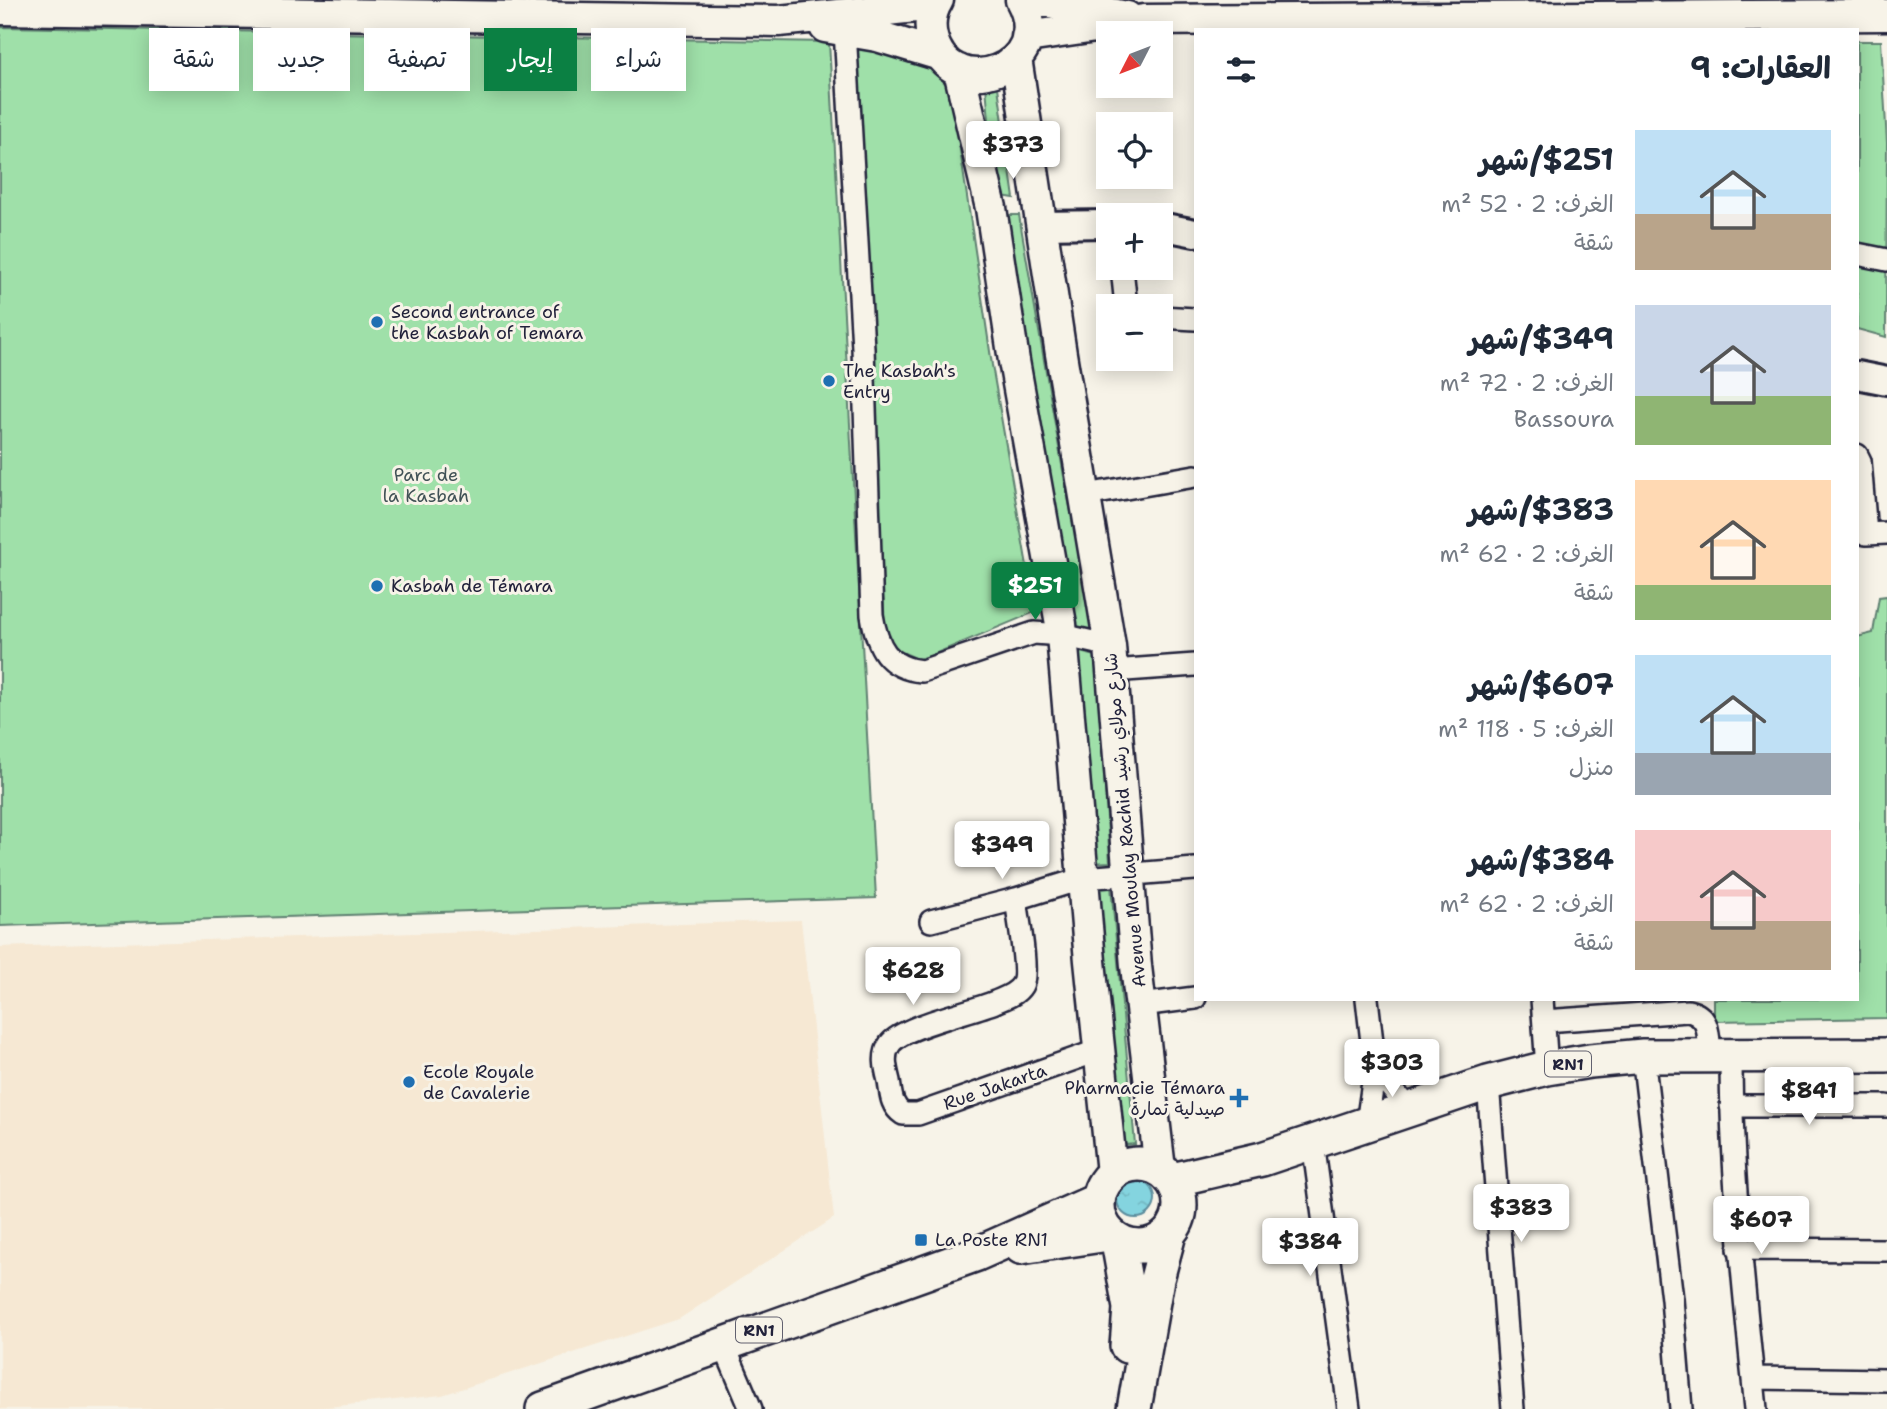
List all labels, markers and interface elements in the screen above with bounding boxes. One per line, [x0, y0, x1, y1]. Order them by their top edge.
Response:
north arrow [1096, 21, 1172, 98]
map controls [1096, 21, 1173, 371]
chip: شقة [149, 28, 239, 91]
chip: جديد [253, 28, 350, 91]
chip: تصفية [364, 28, 470, 91]
chip: إيجار [484, 28, 577, 91]
chip: شراء [591, 28, 686, 91]
text: العقارات: 9 [1690, 47, 1831, 88]
icon: filters [1222, 51, 1260, 89]
button: locate [1096, 112, 1173, 189]
pin: $373 [972, 122, 1054, 181]
text: $373 [982, 129, 1044, 159]
text: $251/شهر [1479, 139, 1614, 180]
icon: home [1691, 158, 1775, 242]
text: الغرف: 2 · 52 m² [1441, 189, 1614, 219]
button: + [1096, 203, 1173, 280]
text: شقة [1574, 227, 1614, 257]
button: − [1096, 294, 1173, 371]
place label: Second entrance of the Kasbah of Temara [391, 300, 583, 345]
marker: Second entrance of the Kasbah of Temara [369, 314, 385, 330]
text: $349/شهر [1469, 318, 1614, 359]
icon: home [1691, 333, 1775, 417]
place label: The Kasbah's Entry [843, 359, 956, 404]
text: الغرف: 2 · 72 m² [1440, 368, 1614, 398]
marker: The Kasbah's Entry [821, 373, 837, 389]
text: Bassoura [1514, 404, 1614, 434]
park label: Parc de la Kasbah [383, 463, 469, 508]
text: $383/شهر [1468, 489, 1614, 530]
icon: home [1691, 508, 1775, 592]
text: الغرف: 2 · 62 m² [1439, 539, 1614, 569]
pin: $251 [994, 562, 1076, 622]
text: $251 [1007, 570, 1063, 600]
place label: Kasbah de Témara [391, 574, 553, 598]
text: شقة [1574, 577, 1614, 607]
marker: Kasbah de Témara [369, 578, 385, 594]
street label: Avenue Moulay Rachid شارع مولاي رشيد [1098, 652, 1153, 988]
text: $607/شهر [1468, 664, 1614, 705]
icon: home [1691, 683, 1775, 767]
text: الغرف: 5 · 118 m² [1438, 714, 1614, 744]
text: منزل [1569, 752, 1614, 782]
pin: $349 [961, 822, 1043, 881]
text: $349 [970, 829, 1034, 859]
text: $384/شهر [1468, 839, 1614, 880]
icon: home [1691, 858, 1775, 942]
text: الغرف: 2 · 62 m² [1439, 889, 1614, 919]
text: شقة [1574, 927, 1614, 957]
pin: $628 [872, 948, 954, 1007]
text: $628 [881, 955, 945, 985]
pin: $303 [1351, 1040, 1433, 1099]
text: $303 [1360, 1047, 1424, 1077]
road number: RN1 [1545, 1052, 1591, 1076]
street label: Rue Jakarta [940, 1058, 1050, 1116]
place label: Ecole Royale de Cavalerie [423, 1060, 534, 1105]
pin: $841 [1768, 1068, 1850, 1127]
marker: Ecole Royale de Cavalerie [401, 1074, 417, 1090]
text: $841 [1781, 1075, 1837, 1105]
place label: Pharmacie Témara صيدلية تمارة [1065, 1076, 1225, 1121]
marker: Pharmacie Témara صيدلية تمارة [1231, 1090, 1247, 1106]
pin: $383 [1480, 1184, 1562, 1244]
text: $383 [1489, 1192, 1553, 1222]
pin: $607 [1720, 1196, 1802, 1256]
text: $607 [1729, 1204, 1793, 1234]
pin: $384 [1269, 1218, 1351, 1278]
text: $384 [1278, 1226, 1342, 1256]
place label: La Poste RN1 [935, 1228, 1048, 1252]
marker: La Poste RN1 [913, 1232, 929, 1248]
road number: RN1 [736, 1318, 782, 1342]

